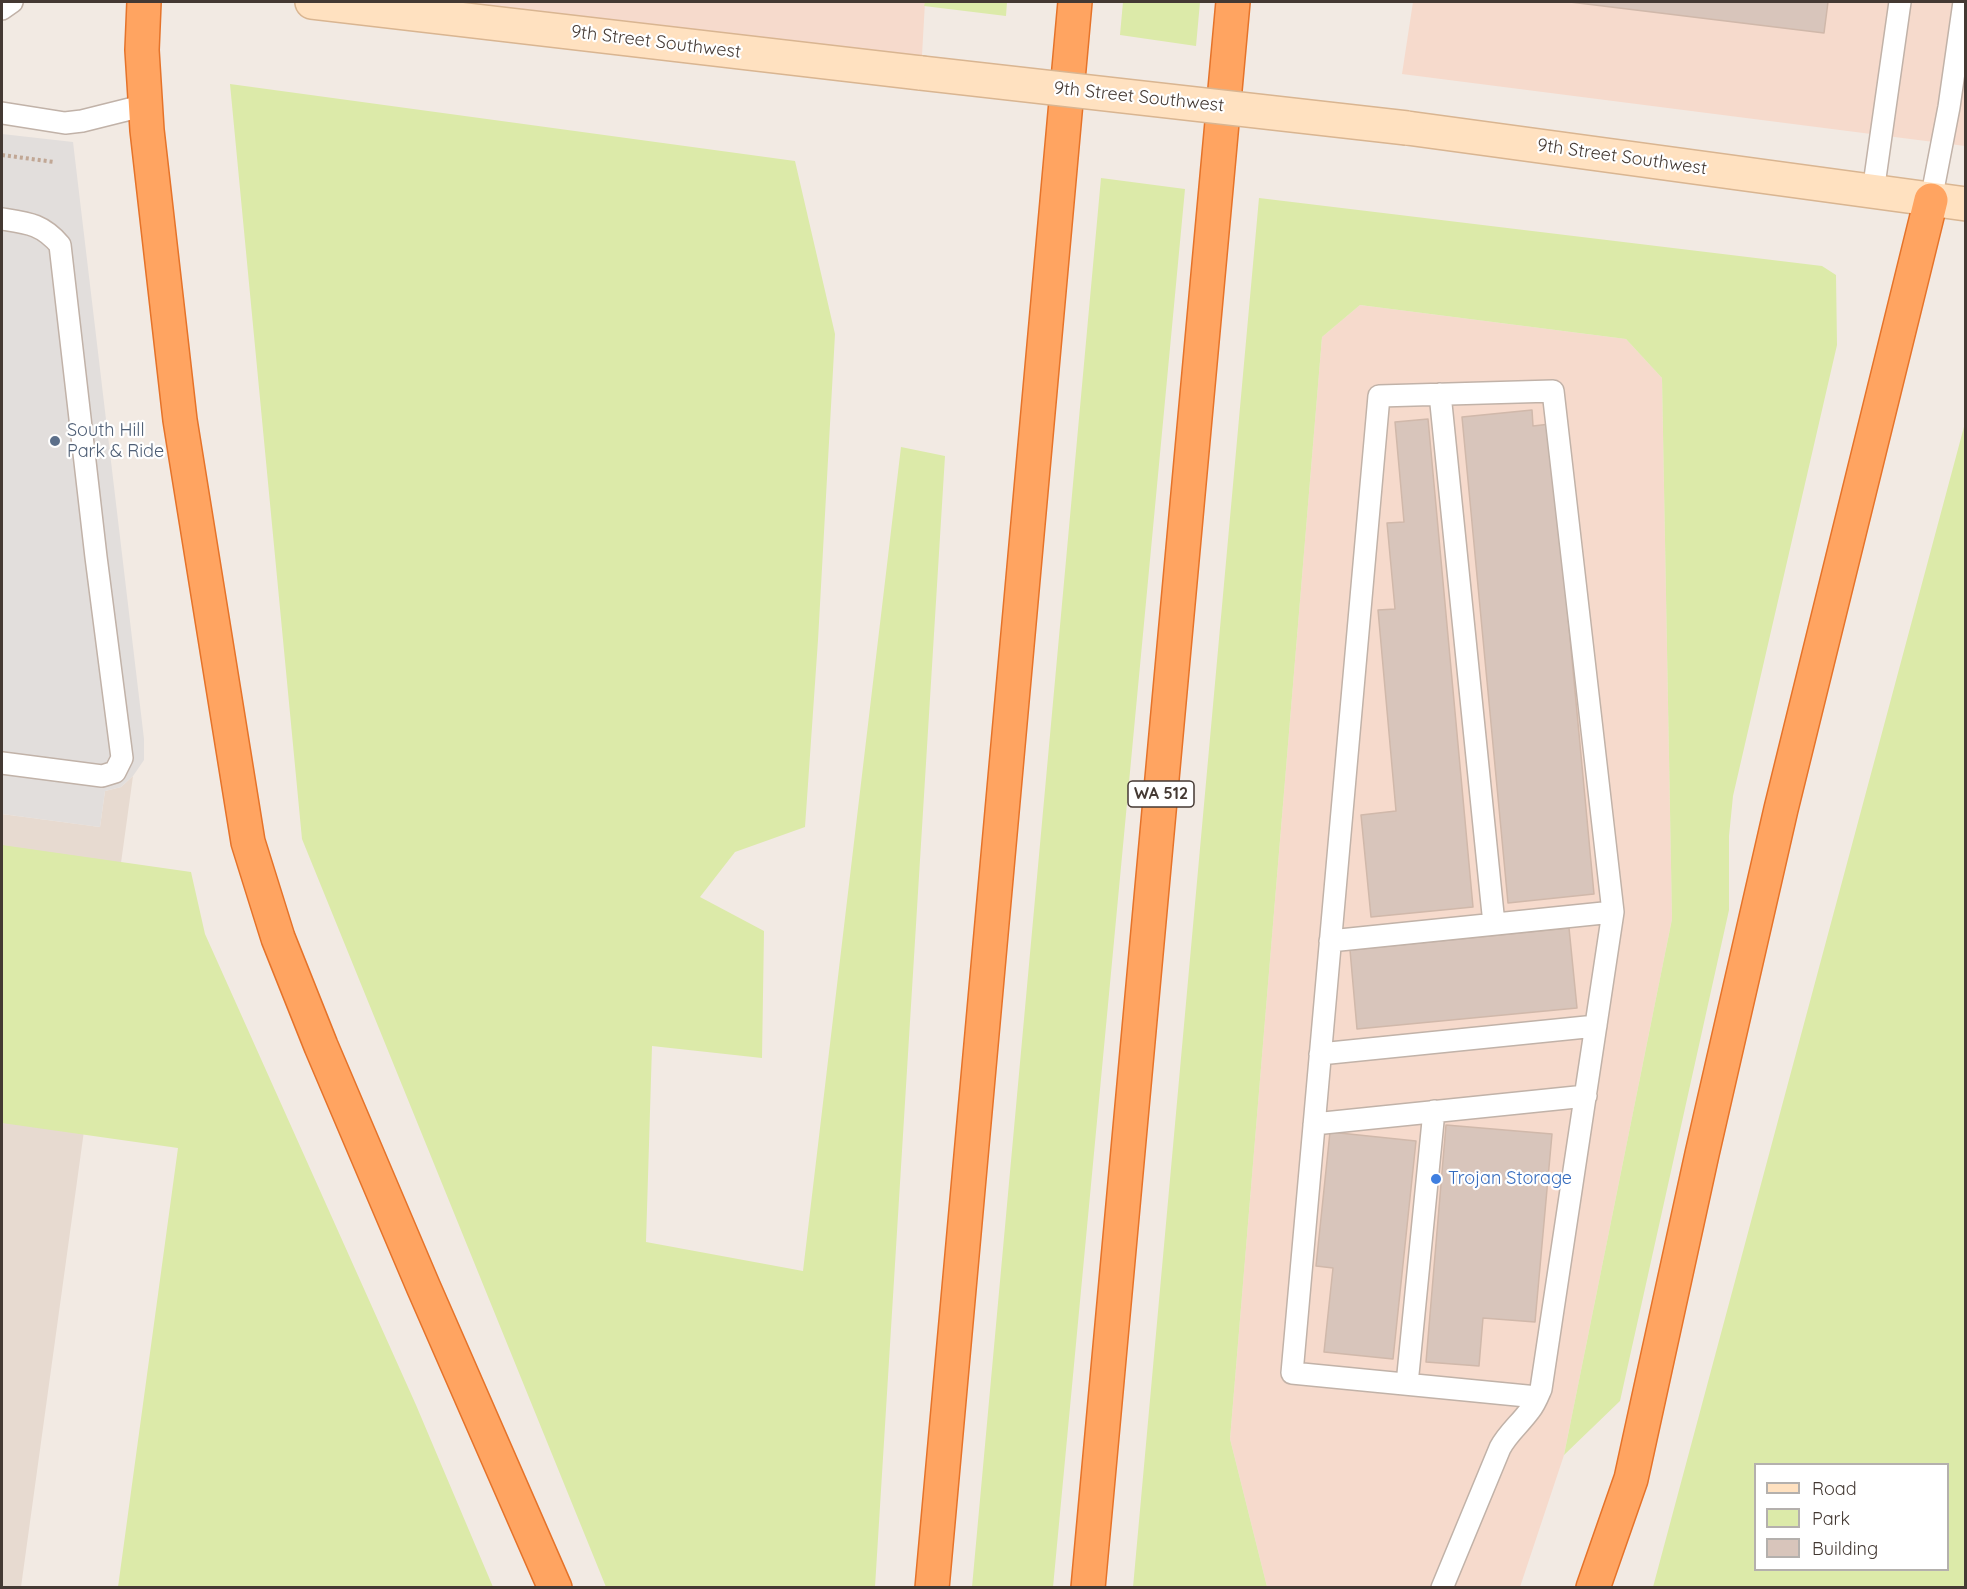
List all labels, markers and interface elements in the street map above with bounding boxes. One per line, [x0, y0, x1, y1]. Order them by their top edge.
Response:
street label: 9th Street Southwest [570, 21, 742, 63]
street label: 9th Street Southwest [1053, 77, 1225, 117]
street label: 9th Street Southwest [1536, 134, 1708, 180]
place label: South Hill Park & Ride [67, 420, 164, 462]
marker: South Hill Park & Ride [48, 434, 62, 448]
road number: WA 512 [1128, 781, 1194, 807]
place label: Trojan Storage [1448, 1168, 1572, 1190]
marker: Trojan Storage [1429, 1172, 1443, 1186]
legend [1754, 1463, 1949, 1571]
text: Road [1812, 1477, 1857, 1500]
text: Park [1812, 1507, 1850, 1530]
text: Building [1812, 1537, 1878, 1560]

